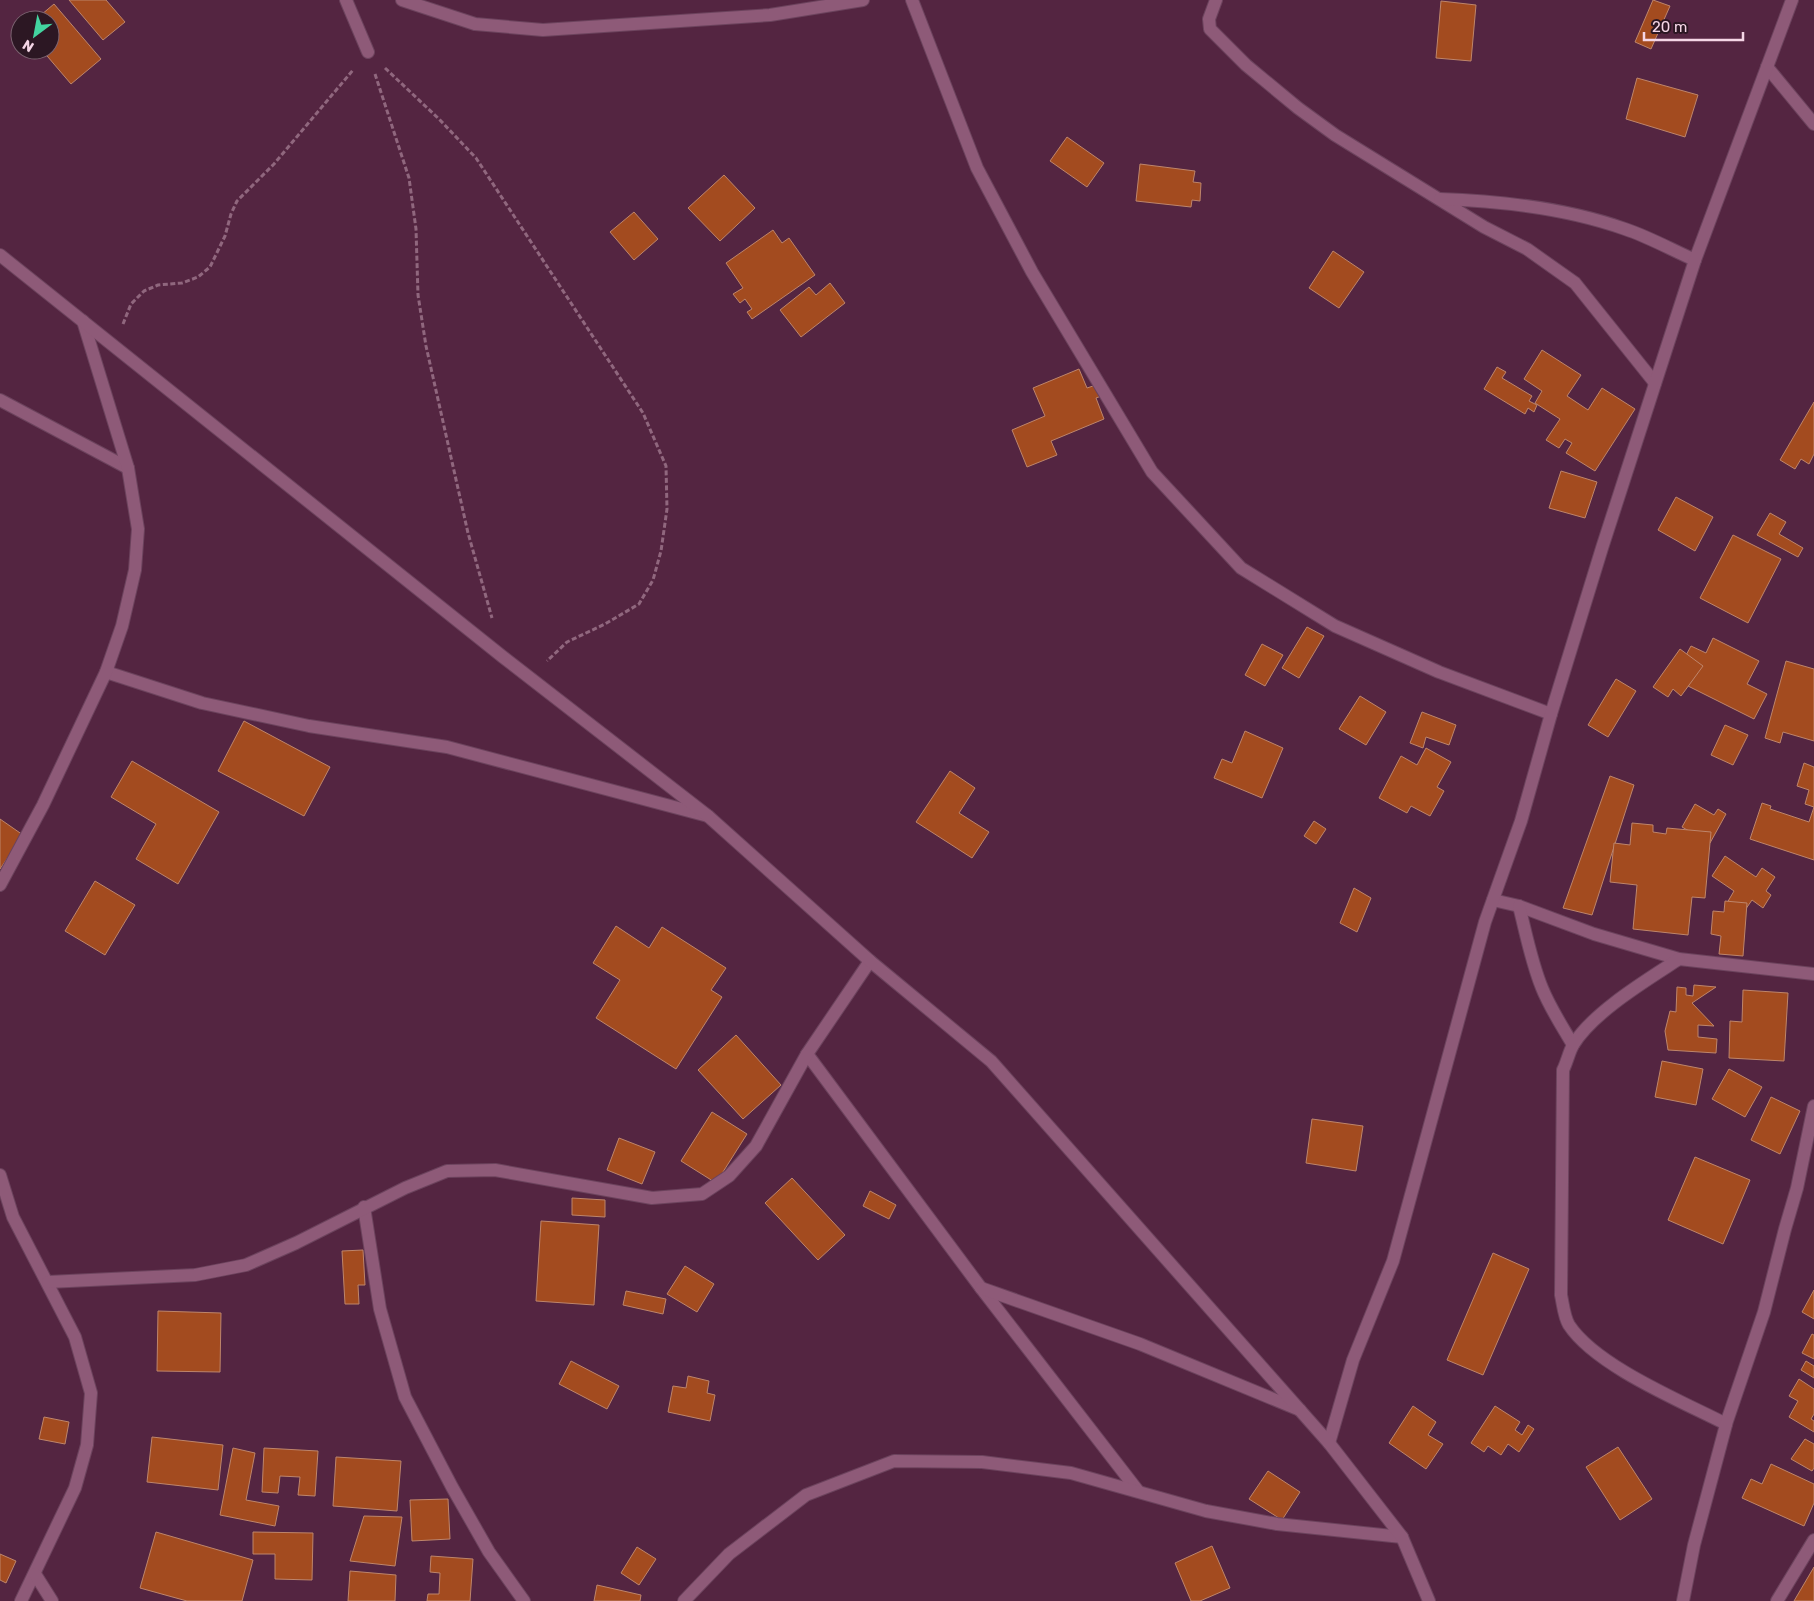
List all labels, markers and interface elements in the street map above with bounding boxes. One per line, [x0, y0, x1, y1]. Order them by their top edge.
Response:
north arrow [10, 10, 60, 60]
scale bar [1644, 10, 1743, 42]
text: 20 m [1652, 18, 1687, 36]
text: N [20, 36, 37, 55]

